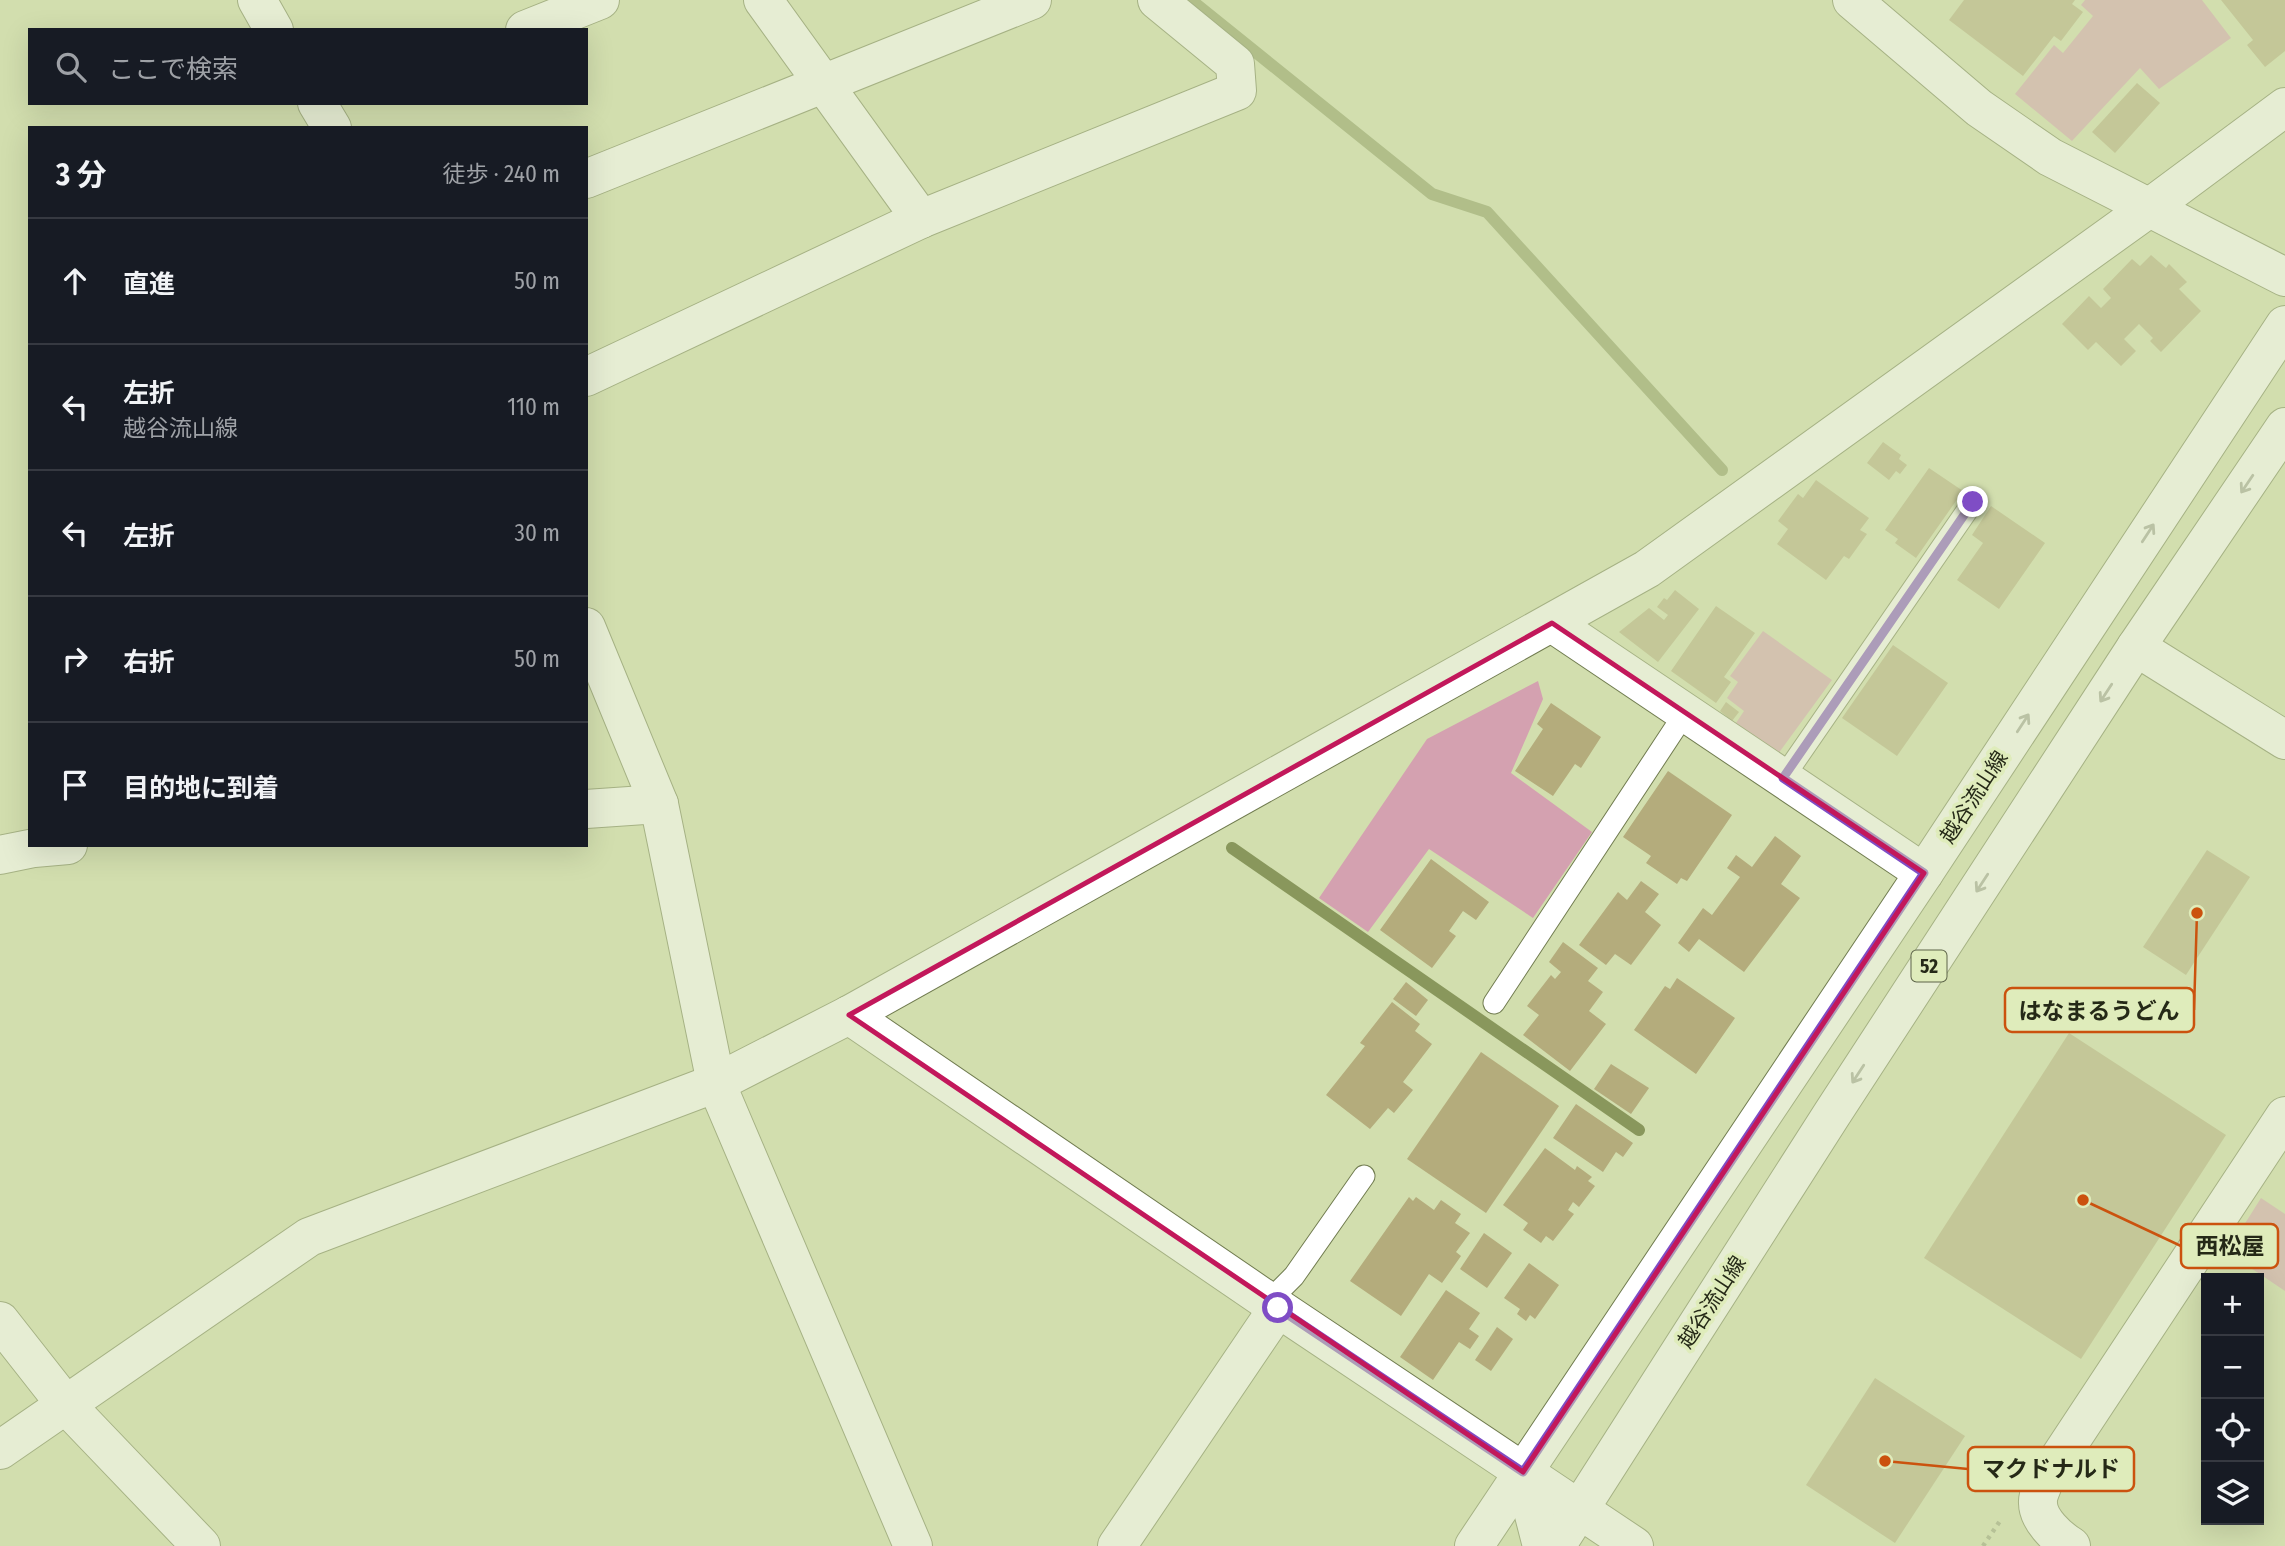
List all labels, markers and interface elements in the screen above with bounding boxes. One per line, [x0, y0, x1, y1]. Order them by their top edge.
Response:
search box [28, 28, 588, 105]
icon: search [52, 48, 90, 86]
text: ここで検索 [108, 54, 238, 85]
text: 3 分 [56, 157, 106, 193]
text: 徒歩 · 240 m [442, 160, 560, 188]
icon: ahead [56, 262, 94, 300]
text: 50 m [514, 267, 560, 295]
text: 直進 [123, 269, 175, 300]
text: 左折 [123, 378, 175, 409]
icon: left [56, 388, 94, 426]
text: 110 m [507, 393, 560, 421]
text: 越谷流山線 [123, 414, 238, 442]
one-way arrow [2240, 473, 2254, 493]
route end [1957, 486, 1988, 517]
icon: left [56, 514, 94, 552]
text: 30 m [515, 519, 560, 547]
text: 左折 [123, 521, 175, 552]
one-way arrow [2141, 524, 2155, 543]
icon: right [56, 640, 94, 678]
text: 50 m [514, 645, 560, 673]
text: 右折 [123, 647, 175, 678]
one-way arrow [2099, 683, 2114, 702]
one-way arrow [2016, 714, 2030, 733]
street label: 越谷流山線 [1935, 746, 2013, 848]
icon: arrive [56, 766, 94, 804]
text: 目的地に到着 [123, 773, 279, 804]
one-way arrow [1975, 873, 1989, 893]
road number: 52 [1912, 950, 1946, 982]
callout: はなまるうどん [2005, 988, 2194, 1032]
text: はなまるうどん [2019, 997, 2180, 1025]
one-way arrow [1851, 1064, 1865, 1083]
callout: 西松屋 [2181, 1224, 2278, 1268]
text: 西松屋 [2196, 1232, 2265, 1260]
street label: 越谷流山線 [1673, 1251, 1751, 1353]
map controls [2201, 1273, 2264, 1525]
button: + [2201, 1273, 2264, 1336]
route start [1262, 1292, 1293, 1323]
button: − [2201, 1336, 2264, 1399]
button: locate [2201, 1399, 2264, 1462]
callout: マクドナルド [1968, 1447, 2134, 1491]
text: マクドナルド [1982, 1455, 2120, 1483]
button: layers [2201, 1462, 2264, 1525]

